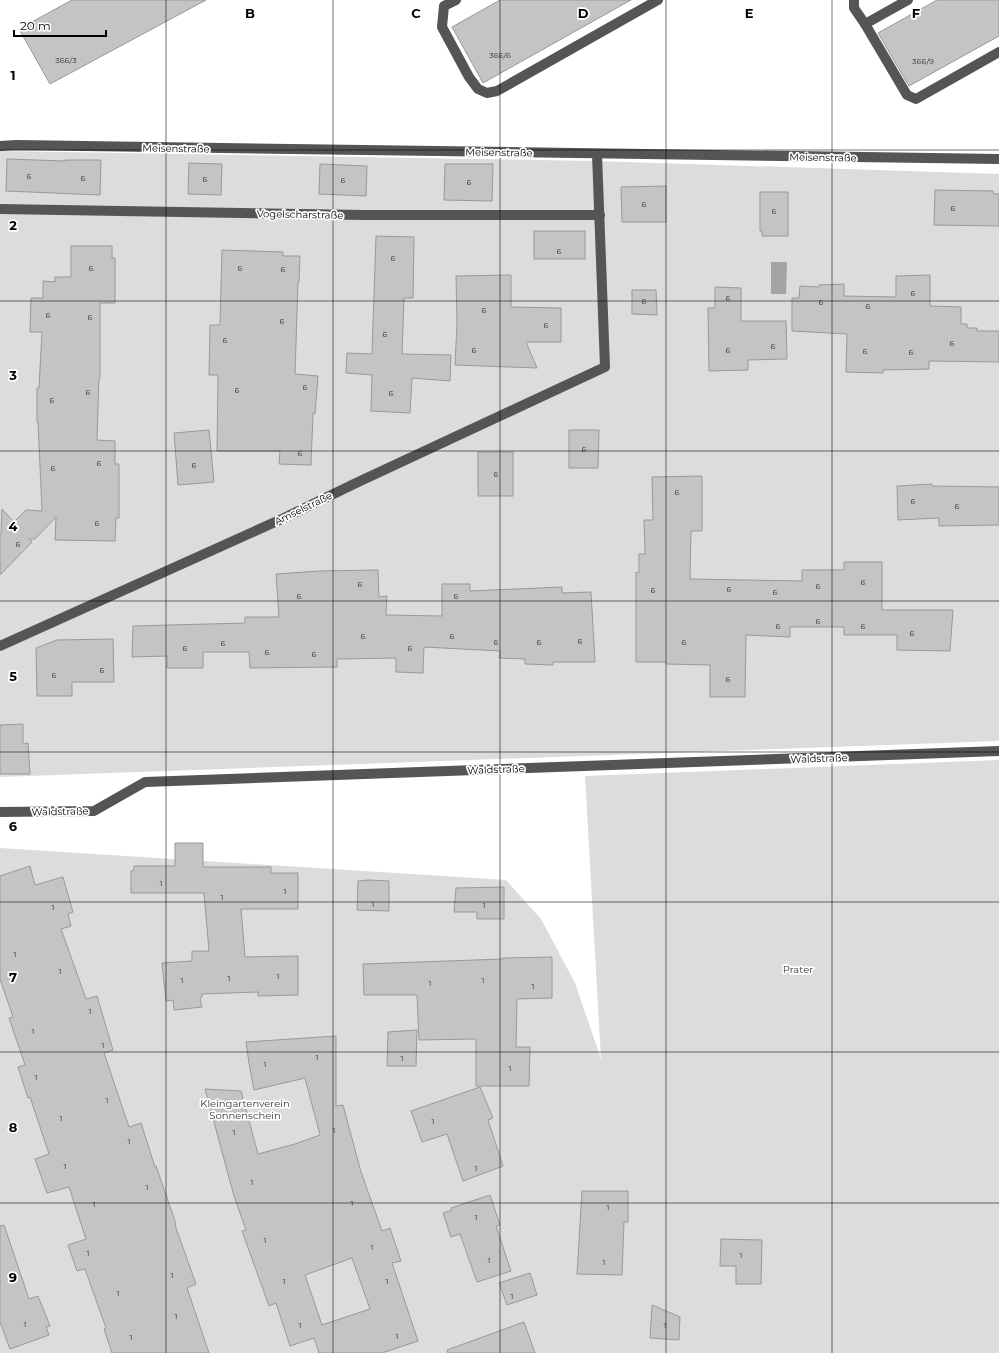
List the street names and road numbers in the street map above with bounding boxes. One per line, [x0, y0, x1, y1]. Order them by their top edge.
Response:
street label: Meisenstraße [142, 141, 210, 156]
street label: Meisenstraße [465, 145, 533, 160]
street label: Meisenstraße [789, 150, 857, 165]
street label: Vogelscharstraße [257, 207, 343, 222]
street label: Amselstraße [272, 489, 334, 528]
street label: Waldstraße [790, 751, 848, 766]
street label: Waldstraße [467, 762, 525, 777]
street label: Waldstraße [31, 805, 89, 818]

